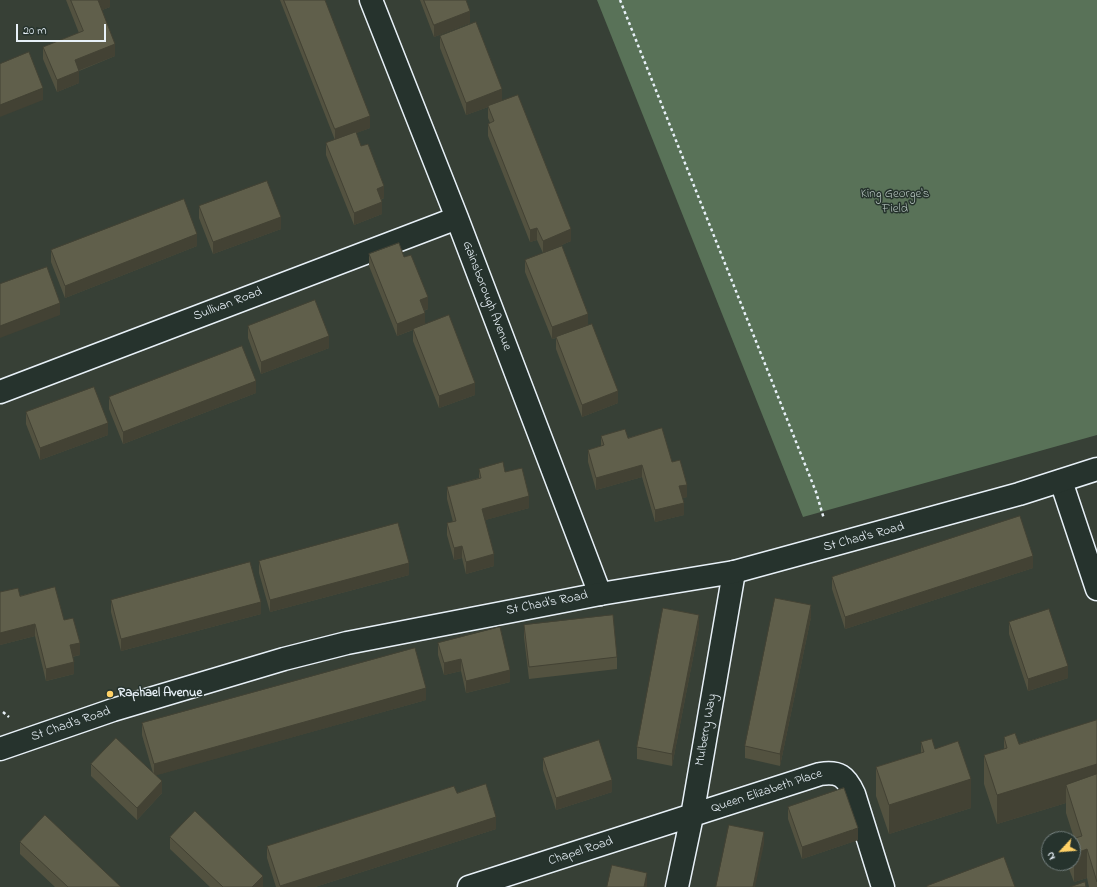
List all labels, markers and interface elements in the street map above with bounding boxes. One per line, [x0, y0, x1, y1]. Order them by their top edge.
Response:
scale bar [18, 16, 108, 42]
text: 20 m [23, 22, 46, 40]
park label: King George's Field [861, 187, 929, 218]
street label: Gainsborough Avenue [458, 239, 514, 353]
street label: Sullivan Road [191, 285, 265, 325]
street label: St Chad's Road [822, 520, 906, 556]
street label: St Chad's Road [505, 588, 589, 620]
place label: Raphael Avenue [118, 686, 202, 702]
marker: Raphael Avenue [105, 689, 115, 699]
street label: Mulberry Way [693, 693, 721, 767]
street label: St Chad's Road [29, 704, 113, 746]
street label: Queen Elizabeth Place [709, 767, 825, 817]
north arrow [1041, 831, 1081, 871]
street label: Chapel Road [547, 834, 615, 870]
text: N [1042, 849, 1060, 863]

